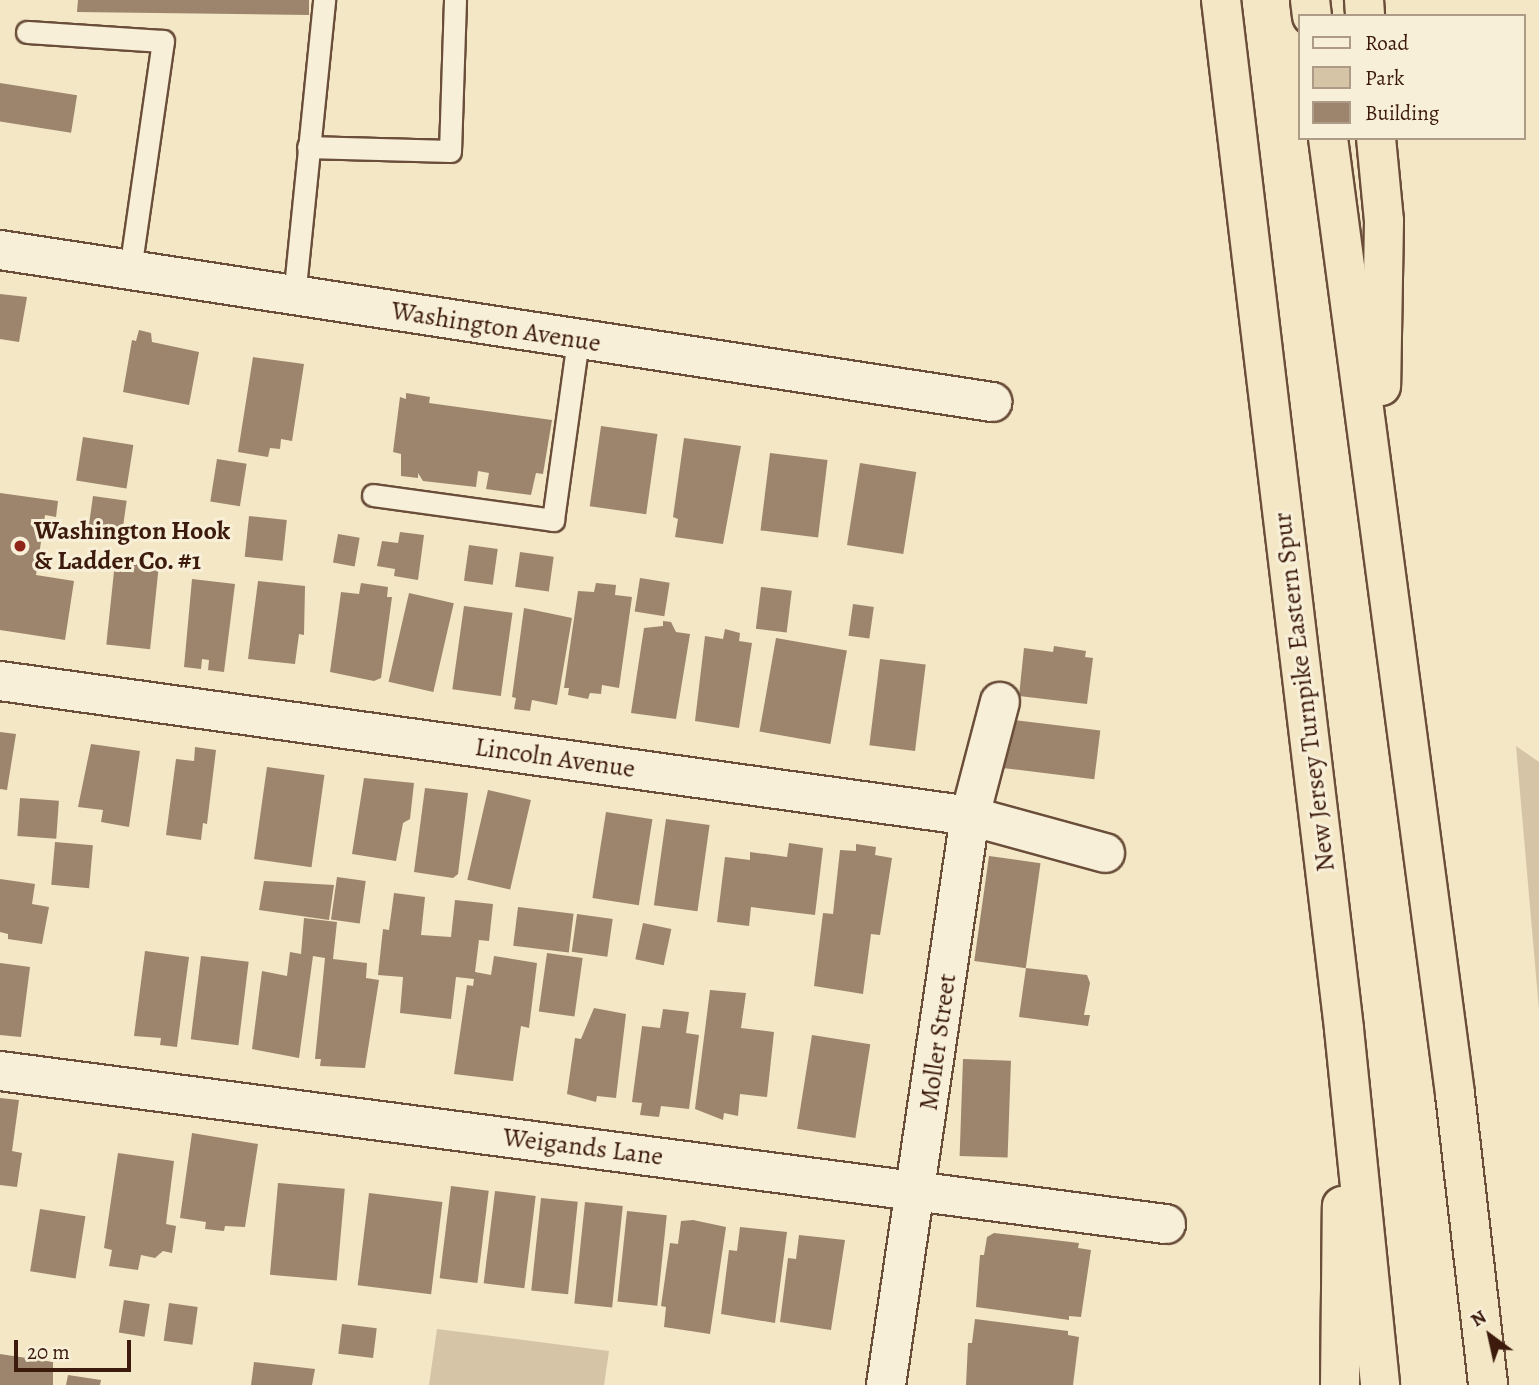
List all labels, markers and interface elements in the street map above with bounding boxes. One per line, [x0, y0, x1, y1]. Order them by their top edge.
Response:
legend [1298, 14, 1525, 140]
text: Road [1365, 29, 1409, 57]
text: Park [1365, 64, 1404, 92]
text: Building [1365, 99, 1439, 127]
street label: Washington Avenue [389, 295, 603, 359]
street label: New Jersey Turnpike Eastern Spur [1266, 511, 1342, 873]
place label: Washington Hook & Ladder Co. #1 [34, 515, 230, 576]
marker: Washington Hook & Ladder Co. #1 [12, 538, 28, 554]
street label: Lincoln Avenue [473, 731, 637, 785]
street label: Moller Street [913, 972, 963, 1112]
street label: Weigands Lane [501, 1122, 665, 1172]
north arrow [1455, 1301, 1525, 1371]
text: N [1466, 1304, 1491, 1333]
scale bar [18, 1326, 135, 1370]
text: 20 m [27, 1338, 70, 1366]

